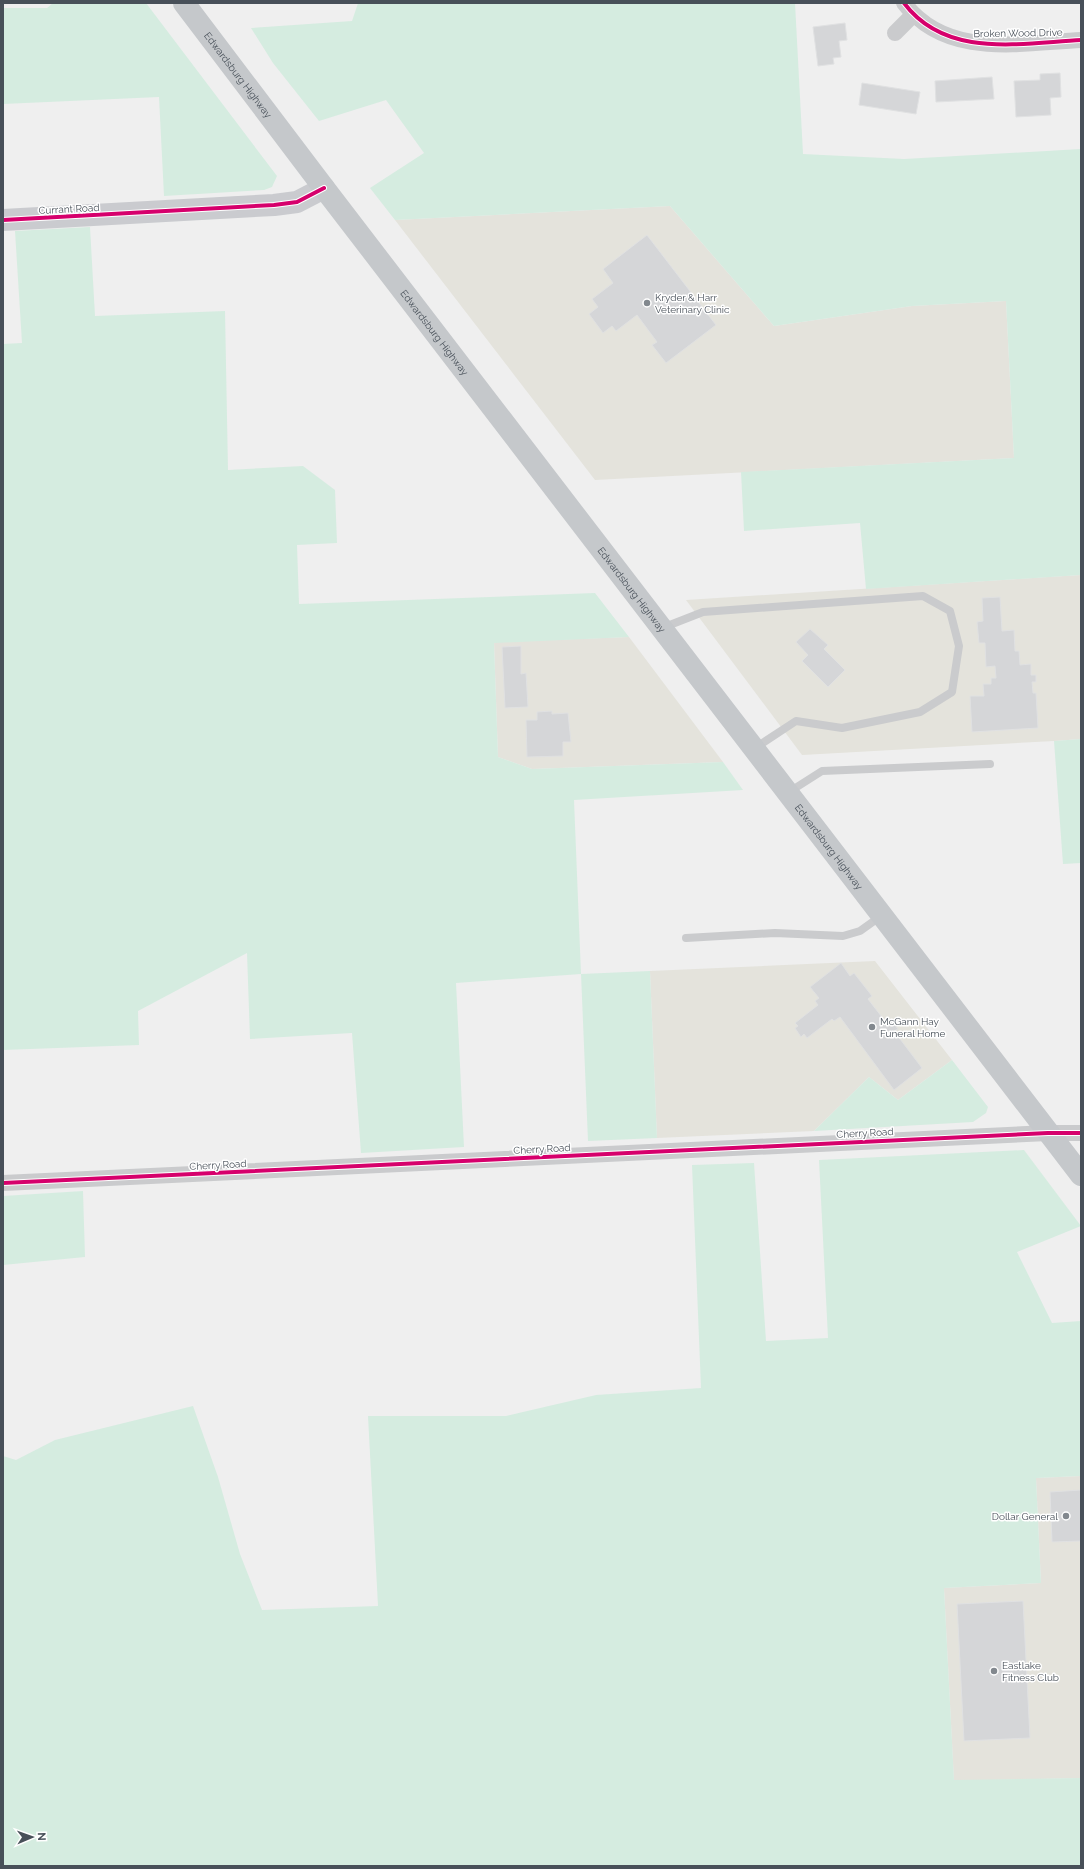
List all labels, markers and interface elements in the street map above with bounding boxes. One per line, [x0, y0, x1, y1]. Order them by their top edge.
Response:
street label: Broken Wood Drive [973, 27, 1063, 39]
street label: Edwardsburg Highway [202, 30, 275, 120]
street label: Currant Road [38, 202, 100, 216]
street label: Edwardsburg Highway [399, 288, 471, 378]
place label: Kryder & Harr Veterinary Clinic [655, 292, 730, 315]
marker: Kryder & Harr Veterinary Clinic [642, 298, 652, 308]
street label: Edwardsburg Highway [596, 545, 668, 635]
street label: Edwardsburg Highway [793, 802, 866, 892]
place label: McGann Hay Funeral Home [880, 1016, 946, 1039]
marker: McGann Hay Funeral Home [867, 1022, 877, 1032]
street label: Cherry Road [836, 1126, 894, 1140]
street label: Cherry Road [513, 1142, 571, 1156]
street label: Cherry Road [189, 1158, 247, 1172]
place label: Dollar General [992, 1511, 1058, 1522]
marker: Dollar General [1061, 1511, 1071, 1521]
place label: Eastlake Fitness Club [1002, 1660, 1059, 1683]
marker: Eastlake Fitness Club [989, 1666, 999, 1676]
north arrow [12, 1817, 52, 1857]
text: N [35, 1832, 48, 1841]

